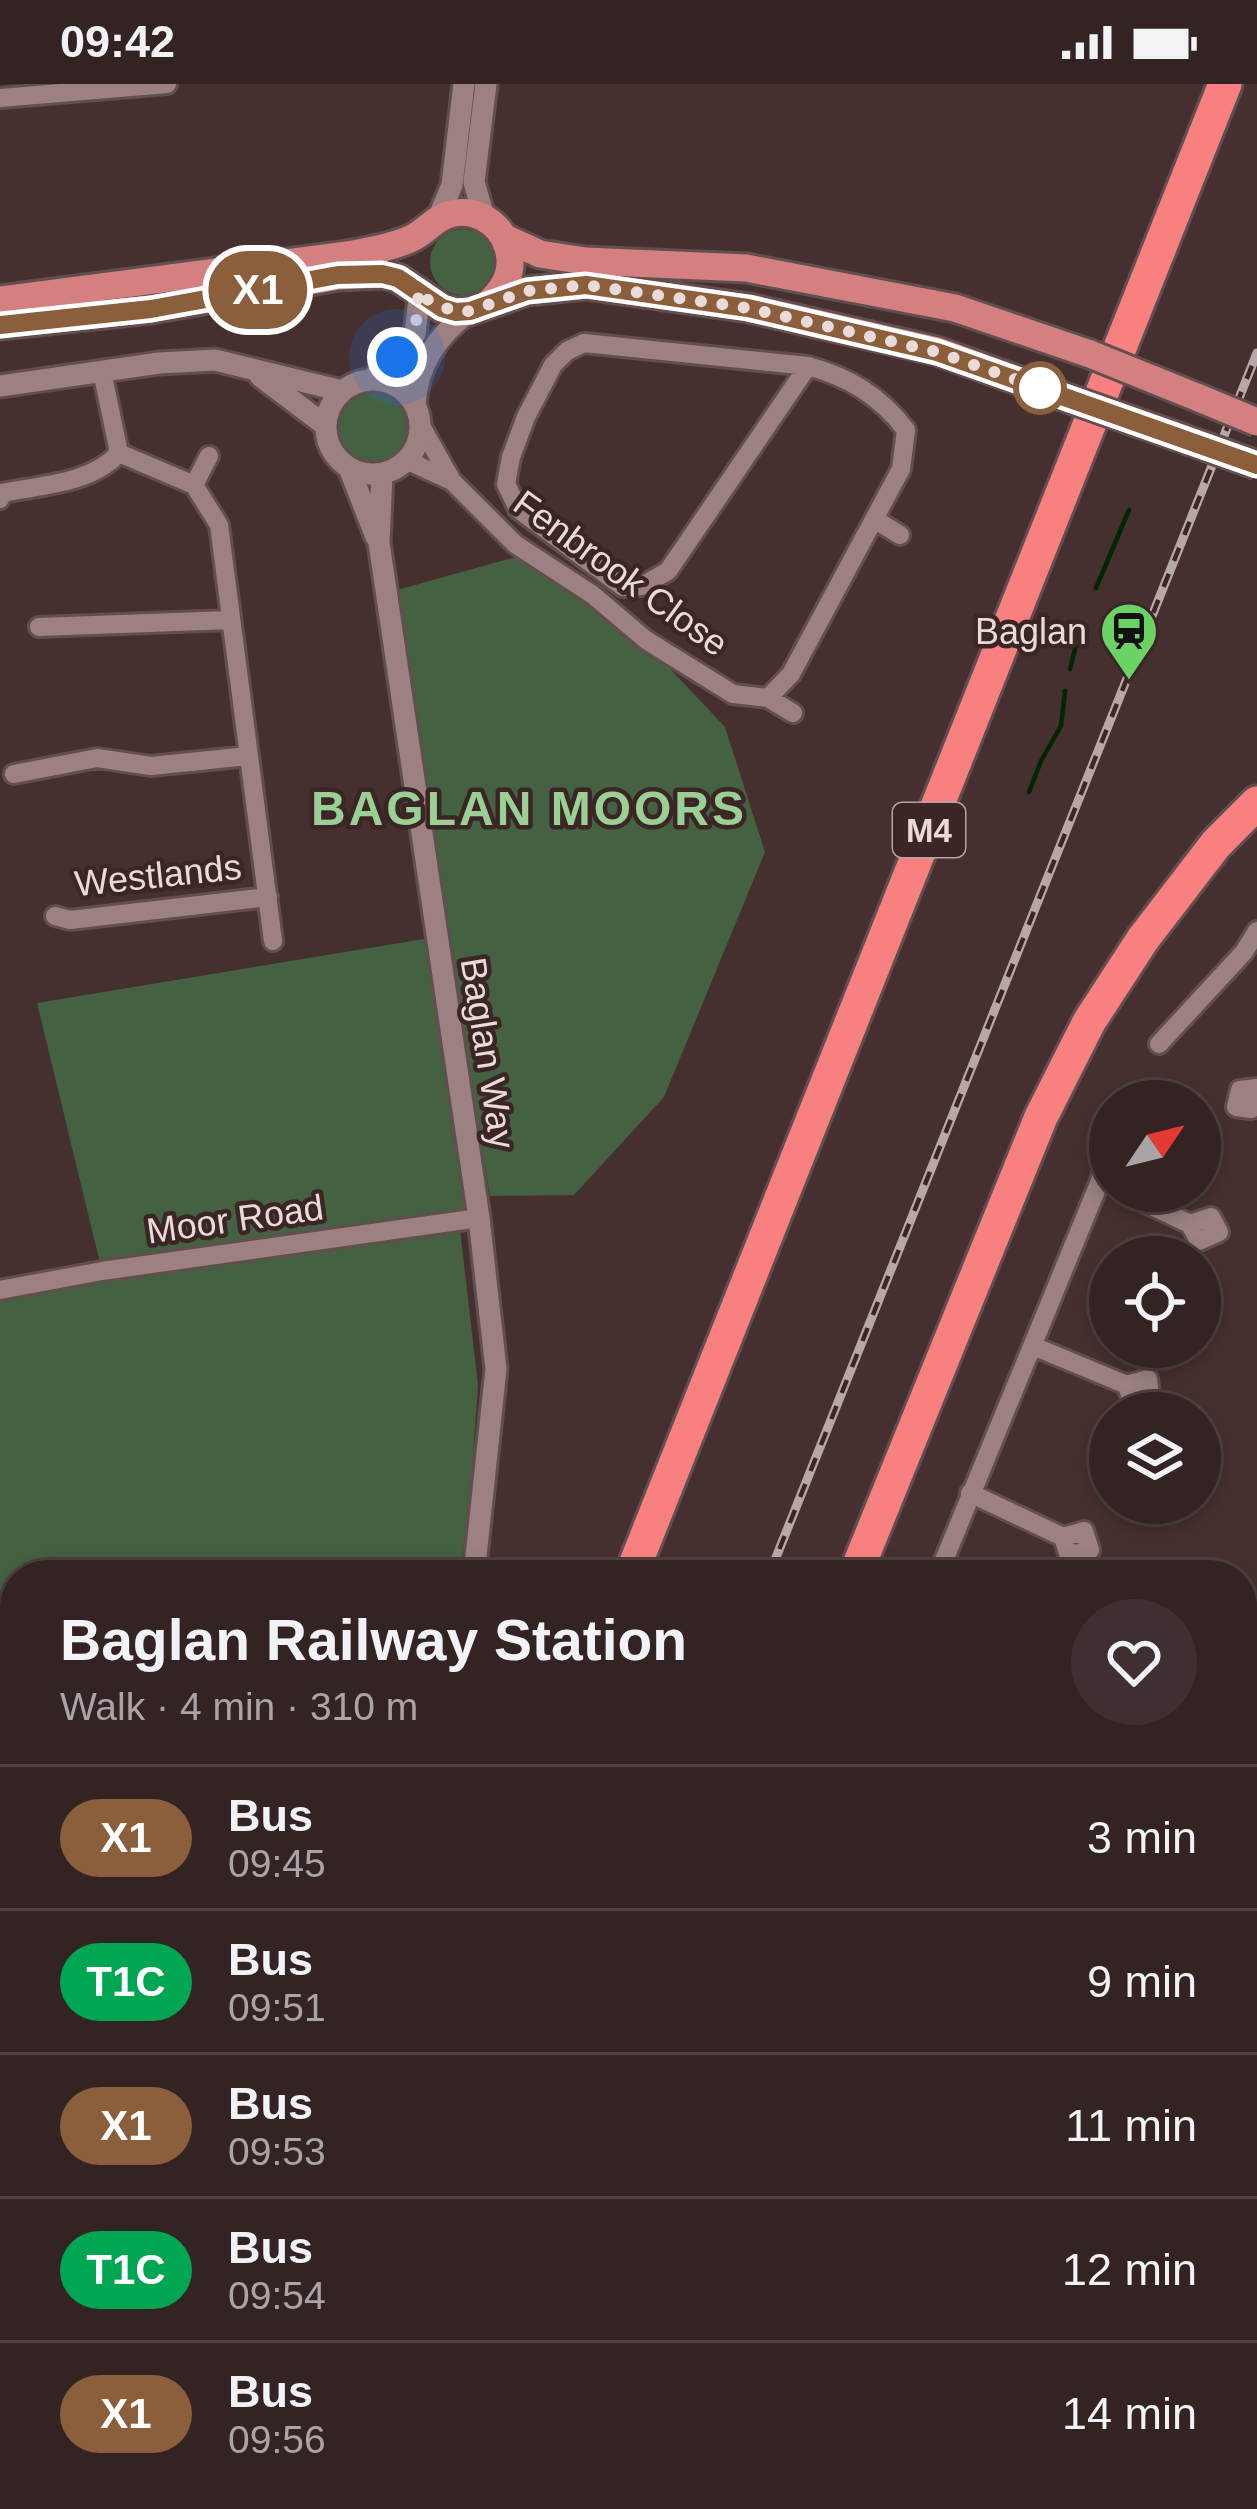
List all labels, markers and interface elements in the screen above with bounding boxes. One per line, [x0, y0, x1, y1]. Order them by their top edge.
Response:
text: 09:42 [60, 16, 175, 67]
line badge: X1 [204, 251, 312, 329]
text: X1 [232, 266, 284, 313]
your location [367, 327, 427, 387]
unlabelled marker [1015, 363, 1065, 413]
street label: Fenbrook Close [506, 482, 736, 664]
station icon: Baglan [1098, 600, 1160, 682]
place label: Baglan [975, 611, 1087, 652]
district label: BAGLAN MOORS [311, 782, 747, 835]
road number: M4 [893, 803, 965, 857]
street label: Westlands [73, 846, 243, 904]
street label: Baglan Way [453, 955, 523, 1151]
north arrow [1089, 1080, 1221, 1212]
map controls [1089, 1080, 1221, 1524]
street label: Moor Road [144, 1186, 326, 1252]
button: locate [1089, 1236, 1221, 1368]
button: layers [1089, 1392, 1221, 1524]
button: heart [1071, 1599, 1197, 1725]
text: Baglan Railway Station [60, 1608, 687, 1672]
text: Walk · 4 min · 310 m [60, 1685, 418, 1728]
text: Bus [228, 1790, 313, 1841]
text: 3 min [1087, 1812, 1197, 1863]
text: X1 [100, 1814, 152, 1861]
text: 09:45 [228, 1842, 326, 1885]
text: Bus [228, 1934, 313, 1985]
text: 9 min [1087, 1956, 1197, 2007]
text: T1C [86, 1958, 166, 2005]
text: 09:51 [228, 1986, 326, 2029]
text: Bus [228, 2078, 313, 2129]
text: 11 min [1065, 2100, 1197, 2151]
text: X1 [100, 2102, 152, 2149]
text: 09:53 [228, 2130, 326, 2173]
text: Bus [228, 2222, 313, 2273]
text: 12 min [1062, 2244, 1197, 2295]
text: T1C [86, 2246, 166, 2293]
text: 09:54 [228, 2274, 326, 2317]
text: Bus [228, 2366, 313, 2417]
text: 14 min [1062, 2388, 1197, 2439]
text: X1 [100, 2390, 152, 2437]
text: 09:56 [228, 2418, 326, 2461]

